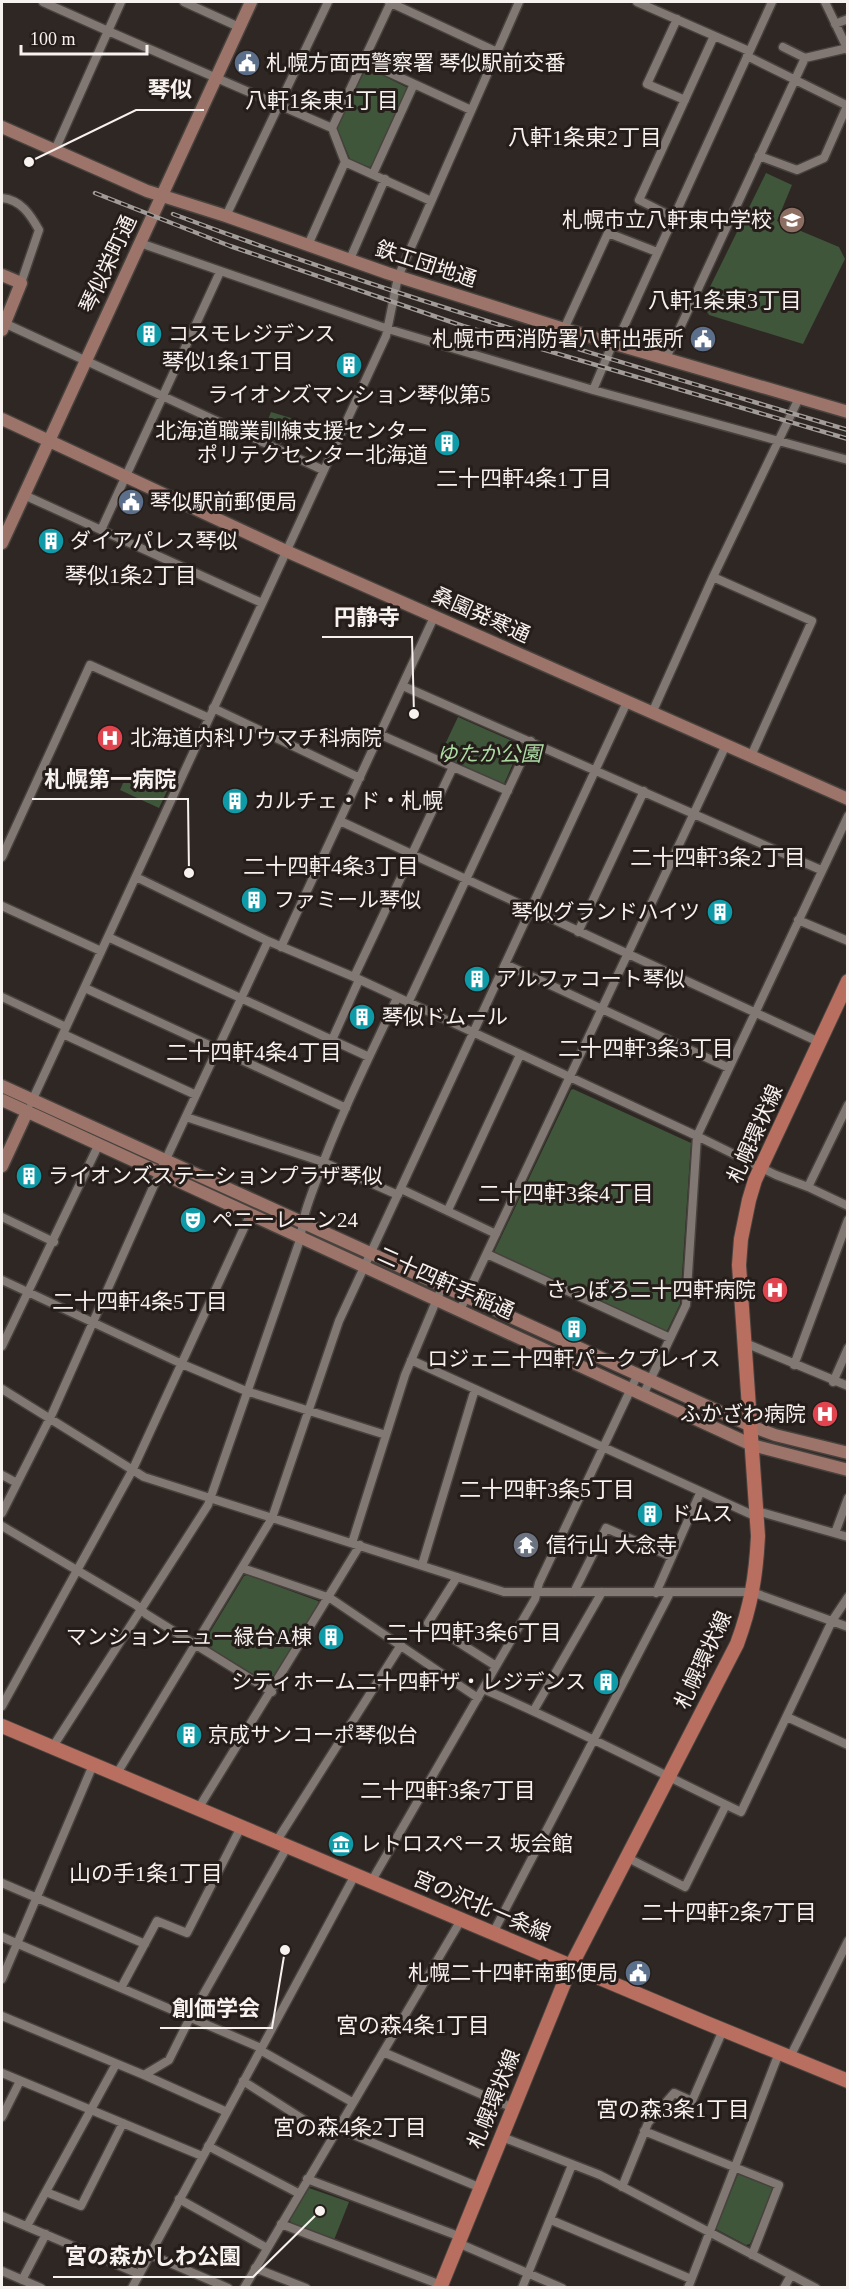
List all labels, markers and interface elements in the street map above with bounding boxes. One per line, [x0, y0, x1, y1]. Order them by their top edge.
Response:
scale bar [21, 18, 147, 56]
text: 100 m [30, 29, 76, 49]
public building icon: 札幌方面西警察署 琴似駅前交番 [232, 48, 262, 78]
place label: 札幌方面西警察署 琴似駅前交番 [266, 51, 565, 75]
callout: 琴似 [136, 70, 204, 110]
text: 琴似 [148, 77, 192, 102]
district label: 八軒1条東1丁目 [245, 88, 399, 113]
district label: 八軒1条東2丁目 [508, 125, 662, 150]
school or university icon: 札幌市立八軒東中学校 [777, 205, 807, 235]
place label: 札幌市立八軒東中学校 [562, 208, 772, 232]
street label: 琴似栄町通 [75, 211, 141, 317]
street label: 鉄工団地通 [372, 236, 480, 292]
district label: 八軒1条東3丁目 [648, 288, 802, 313]
building icon: コスモレジデンス [134, 319, 164, 349]
place label: コスモレジデンス [168, 322, 336, 346]
public building icon: 札幌市西消防署八軒出張所 [688, 324, 718, 354]
place label: 札幌市西消防署八軒出張所 [432, 327, 684, 351]
district label: 琴似1条1丁目 [162, 349, 294, 374]
building icon: ライオンズマンション琴似第5 [334, 350, 364, 380]
place label: ライオンズマンション琴似第5 [207, 383, 491, 407]
place label: 北海道職業訓練支援センター ポリテクセンター北海道 [155, 419, 428, 467]
building icon: 北海道職業訓練支援センター ポリテクセンター北海道 [432, 428, 462, 458]
district label: 二十四軒4条1丁目 [436, 466, 612, 491]
public building icon: 琴似駅前郵便局 [116, 487, 146, 517]
place label: 琴似駅前郵便局 [150, 490, 297, 514]
building icon: ダイアパレス琴似 [36, 526, 66, 556]
place label: ダイアパレス琴似 [70, 529, 238, 553]
district label: 琴似1条2丁目 [65, 563, 197, 588]
street label: 桑園発寒通 [428, 583, 534, 647]
callout: 円静寺 [322, 597, 412, 637]
text: 円静寺 [334, 605, 400, 630]
hospital icon: 北海道内科リウマチ科病院 [95, 723, 125, 753]
place label: 北海道内科リウマチ科病院 [130, 726, 382, 750]
park label: ゆたか公園 [437, 742, 544, 766]
callout: 札幌第一病院 [32, 759, 188, 799]
text: 札幌第一病院 [44, 767, 176, 792]
building icon: カルチェ・ド・札幌 [220, 786, 250, 816]
place label: カルチェ・ド・札幌 [254, 789, 443, 813]
district label: 二十四軒3条2丁目 [630, 845, 806, 870]
district label: 二十四軒4条3丁目 [243, 854, 419, 879]
building icon: ファミール琴似 [239, 885, 269, 915]
place label: ファミール琴似 [274, 888, 421, 912]
building icon: 琴似グランドハイツ [705, 897, 735, 927]
place label: 琴似グランドハイツ [511, 900, 700, 924]
building icon: アルファコート琴似 [462, 964, 492, 994]
place label: アルファコート琴似 [496, 967, 685, 991]
building icon: 琴似ドムール [347, 1002, 377, 1032]
place label: 琴似ドムール [382, 1005, 508, 1029]
district label: 二十四軒3条3丁目 [558, 1036, 734, 1061]
district label: 二十四軒4条4丁目 [166, 1040, 342, 1065]
street label: 札幌環状線 [723, 1081, 787, 1187]
building icon: ライオンズステーションプラザ琴似 [14, 1161, 44, 1191]
place label: ライオンズステーションプラザ琴似 [48, 1164, 383, 1188]
district label: 二十四軒3条4丁目 [478, 1181, 654, 1206]
theatre icon: ペニーレーン24 [178, 1205, 208, 1235]
place label: ペニーレーン24 [212, 1208, 358, 1232]
street label: 二十四軒手稲通 [374, 1242, 518, 1324]
hospital icon: さっぽろ二十四軒病院 [760, 1275, 790, 1305]
place label: さっぽろ二十四軒病院 [546, 1278, 756, 1302]
district label: 二十四軒4条5丁目 [52, 1289, 228, 1314]
building icon: ロジェ二十四軒パークプレイス [559, 1314, 589, 1344]
place label: ロジェ二十四軒パークプレイス [427, 1347, 721, 1371]
hospital icon: ふかざわ病院 [810, 1399, 840, 1429]
place label: ふかざわ病院 [680, 1402, 806, 1426]
district label: 二十四軒3条5丁目 [459, 1477, 635, 1502]
building icon: ドムス [635, 1499, 665, 1529]
place label: ドムス [670, 1502, 733, 1526]
temple icon: 信行山 大念寺 [511, 1530, 541, 1560]
place label: 信行山 大念寺 [546, 1533, 677, 1557]
street label: 札幌環状線 [670, 1607, 736, 1713]
district label: 二十四軒3条6丁目 [386, 1620, 562, 1645]
building icon: マンションニュー緑台A棟 [316, 1622, 346, 1652]
place label: マンションニュー緑台A棟 [66, 1625, 312, 1649]
building icon: シティホーム二十四軒ザ・レジデンス [591, 1667, 621, 1697]
place label: シティホーム二十四軒ザ・レジデンス [231, 1670, 586, 1694]
building icon: 京成サンコーポ琴似台 [174, 1720, 204, 1750]
place label: 京成サンコーポ琴似台 [208, 1723, 418, 1747]
district label: 二十四軒3条7丁目 [360, 1778, 536, 1803]
museum icon: レトロスペース 坂会館 [326, 1829, 356, 1859]
place label: レトロスペース 坂会館 [360, 1832, 573, 1856]
district label: 山の手1条1丁目 [69, 1861, 223, 1886]
street label: 宮の沢北一条線 [410, 1866, 554, 1946]
district label: 二十四軒2条7丁目 [641, 1900, 817, 1925]
public building icon: 札幌二十四軒南郵便局 [623, 1958, 653, 1988]
place label: 札幌二十四軒南郵便局 [408, 1961, 618, 1985]
callout: 創価学会 [160, 1988, 272, 2028]
text: 創価学会 [172, 1996, 260, 2021]
district label: 宮の森4条1丁目 [336, 2013, 490, 2038]
street label: 札幌環状線 [463, 2046, 525, 2152]
district label: 宮の森3条1丁目 [596, 2097, 750, 2122]
district label: 宮の森4条2丁目 [273, 2115, 427, 2140]
callout: 宮の森かしわ公園 [53, 2237, 253, 2277]
text: 宮の森かしわ公園 [65, 2244, 241, 2269]

